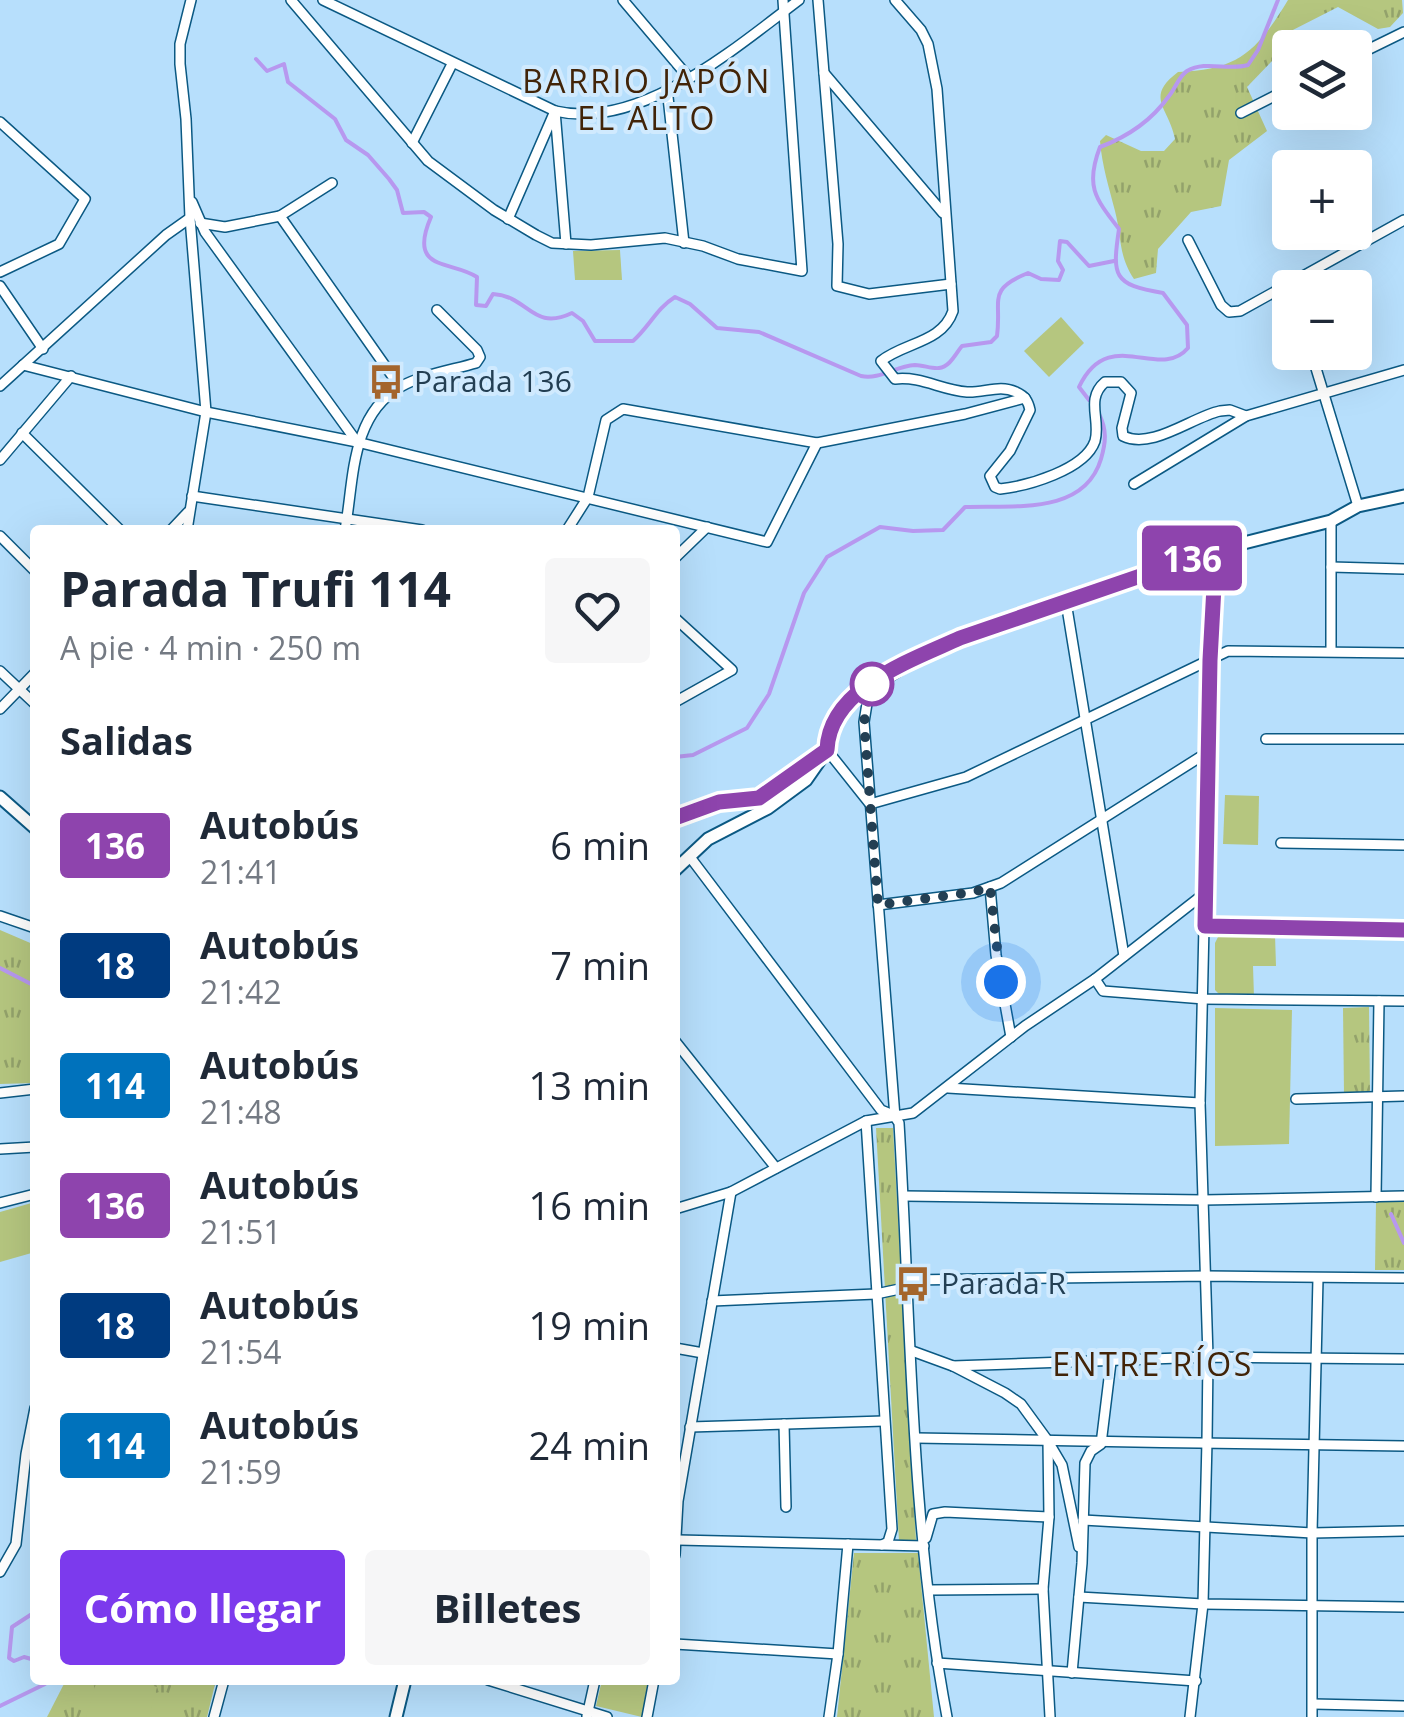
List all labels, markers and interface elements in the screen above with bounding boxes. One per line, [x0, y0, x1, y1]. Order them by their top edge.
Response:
map controls [1272, 30, 1372, 370]
button: layers [1272, 30, 1372, 130]
district label: BARRIO JAPÓN EL ALTO [522, 59, 772, 139]
button: + [1272, 150, 1372, 250]
button: − [1272, 270, 1372, 370]
place label: Parada 136 [414, 360, 572, 401]
bus stop icon: Parada 136 [367, 363, 405, 401]
line badge: 136 [1134, 526, 1250, 590]
text: 136 [1162, 535, 1222, 582]
text: Parada Trufi 114 [60, 556, 451, 621]
button: heart [545, 558, 650, 663]
text: A pie · 4 min · 250 m [60, 626, 361, 669]
unlabelled marker [851, 663, 893, 705]
text: Salidas [60, 714, 193, 766]
text: Autobús [200, 798, 359, 850]
text: 6 min [550, 819, 650, 871]
text: 136 [85, 822, 145, 869]
text: 21:41 [200, 850, 282, 893]
text: Autobús [200, 918, 359, 970]
text: 7 min [550, 939, 650, 991]
text: 18 [95, 942, 135, 989]
your location [976, 957, 1026, 1007]
text: 21:42 [200, 970, 282, 1013]
text: Autobús [200, 1038, 359, 1090]
text: 13 min [529, 1059, 650, 1111]
text: 114 [85, 1062, 145, 1109]
text: 21:48 [200, 1090, 282, 1133]
text: Autobús [200, 1158, 359, 1210]
text: 16 min [529, 1179, 650, 1231]
text: 136 [85, 1182, 145, 1229]
text: 21:51 [200, 1210, 282, 1253]
place label: Parada R [941, 1262, 1066, 1303]
bus stop icon: Parada R [894, 1265, 932, 1303]
text: Autobús [200, 1278, 359, 1330]
text: 19 min [529, 1299, 650, 1351]
text: 18 [95, 1302, 135, 1349]
text: 21:54 [200, 1330, 282, 1373]
district label: ENTRE RÍOS [1052, 1342, 1254, 1385]
text: Autobús [200, 1398, 359, 1450]
text: 24 min [529, 1419, 650, 1471]
text: 114 [85, 1422, 145, 1469]
text: 21:59 [200, 1450, 282, 1493]
button: Cómo llegar [60, 1550, 345, 1665]
button: Billetes [365, 1550, 650, 1665]

